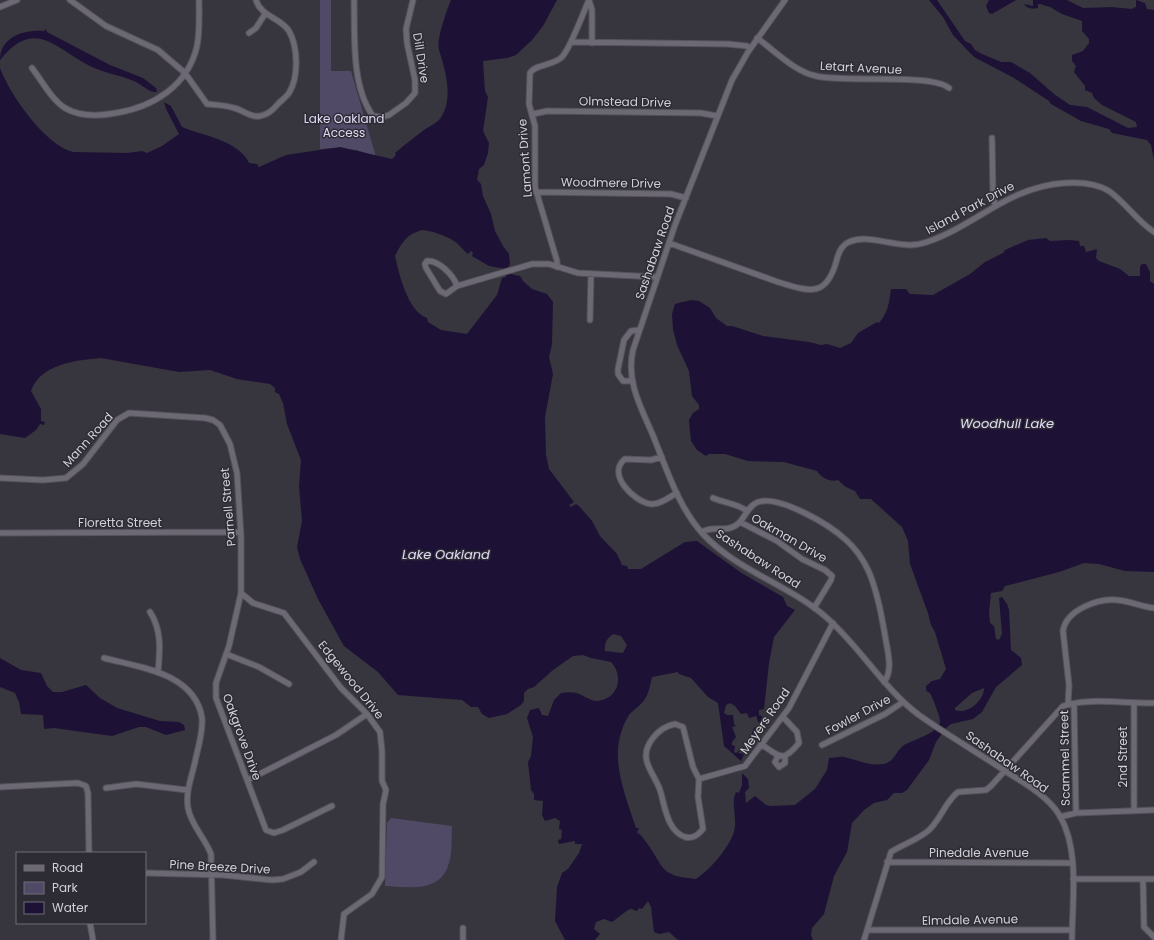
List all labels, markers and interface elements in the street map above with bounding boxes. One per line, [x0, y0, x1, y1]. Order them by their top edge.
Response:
street label: Dill Drive [409, 32, 434, 84]
street label: Letart Avenue [820, 57, 903, 78]
street label: Olmstead Drive [579, 92, 671, 111]
park label: Lake Oakland Access [304, 110, 384, 141]
street label: Lamont Drive [513, 118, 536, 198]
street label: Woodmere Drive [561, 173, 661, 192]
street label: Island Park Drive [922, 177, 1017, 238]
street label: Sashabaw Road [631, 204, 678, 302]
street label: Mann Road [58, 409, 117, 471]
water label: Woodhull Lake [960, 414, 1054, 433]
street label: Parnell Street [216, 467, 239, 547]
street label: Oakman Drive [748, 509, 830, 566]
street label: Floretta Street [78, 514, 162, 531]
street label: Sashabaw Road [713, 525, 804, 592]
water label: Lake Oakland [402, 545, 490, 564]
street label: Edgewood Drive [314, 637, 388, 723]
street label: Meyers Road [736, 684, 794, 757]
street label: Fowler Drive [822, 690, 893, 739]
street label: Oakgrove Drive [219, 691, 266, 783]
street label: Scammel Street [1055, 710, 1074, 806]
street label: 2nd Street [1114, 726, 1131, 788]
street label: Sashabaw Road [962, 727, 1052, 797]
street label: Pinedale Avenue [929, 844, 1029, 861]
legend [16, 852, 146, 924]
street label: Pine Breeze Drive [169, 855, 271, 878]
text: Road [52, 859, 83, 876]
text: Park [52, 879, 79, 896]
text: Water [52, 899, 89, 916]
street label: Elmdale Avenue [922, 910, 1018, 929]

